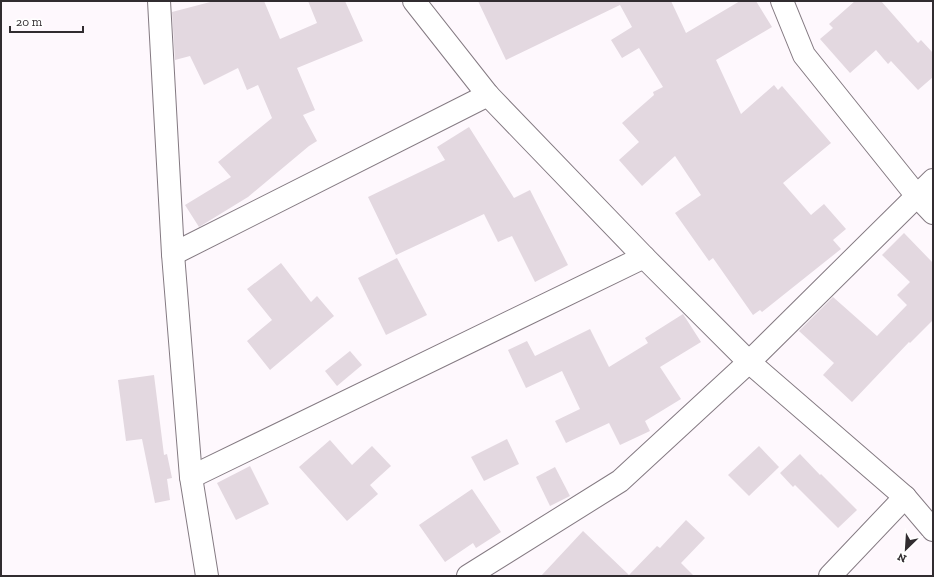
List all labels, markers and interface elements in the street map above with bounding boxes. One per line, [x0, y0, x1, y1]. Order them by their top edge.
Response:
scale bar [10, 8, 83, 34]
text: 20 m [16, 15, 43, 29]
north arrow [886, 529, 926, 569]
text: N [895, 550, 909, 565]

